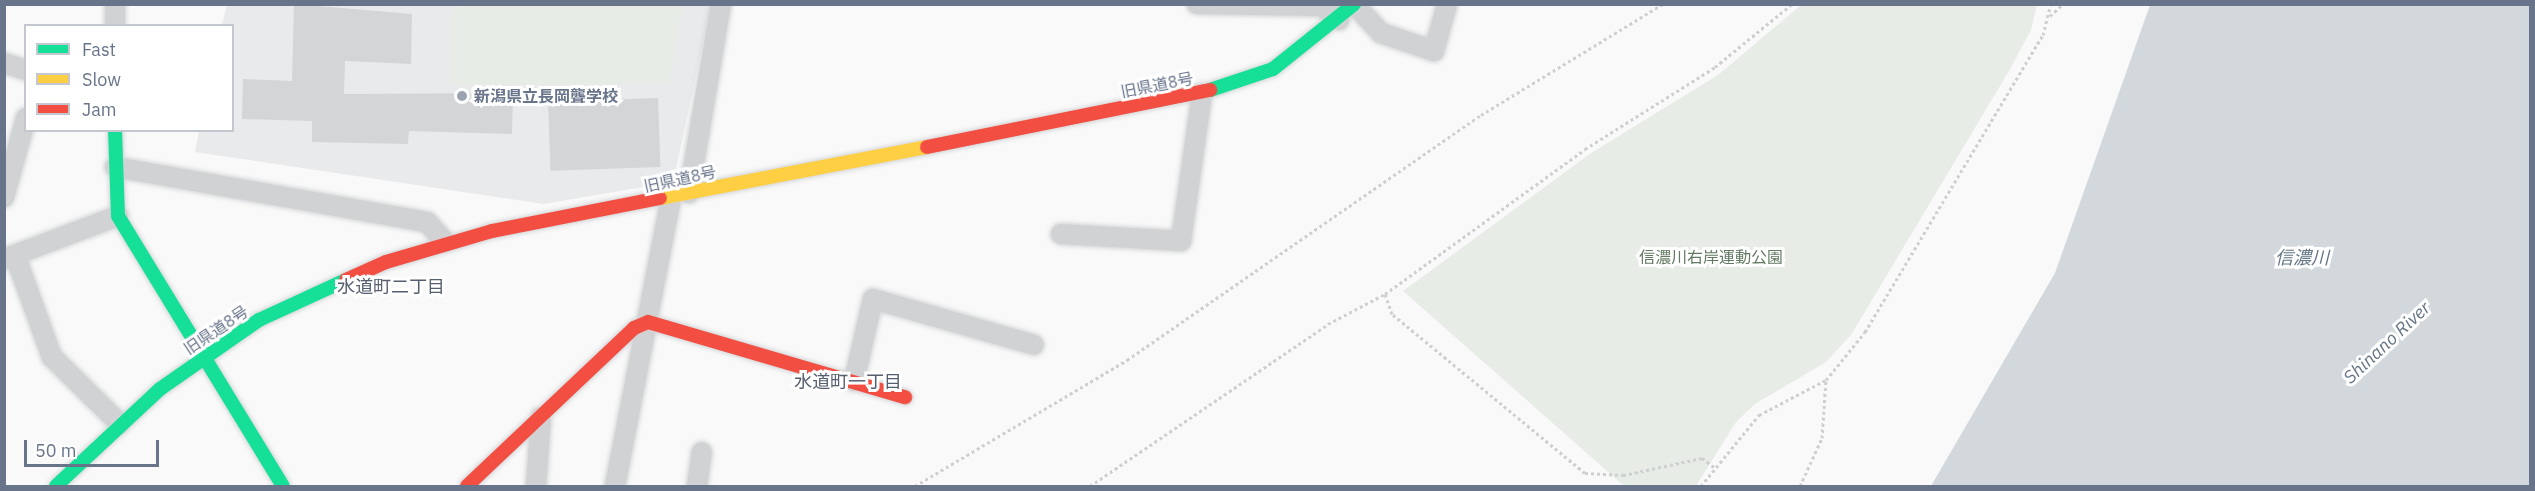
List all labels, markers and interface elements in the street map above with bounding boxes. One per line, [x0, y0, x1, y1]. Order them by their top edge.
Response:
legend [24, 24, 234, 132]
text: Fast [82, 38, 116, 61]
text: Slow [82, 68, 121, 91]
street label: 旧県道8号 [1119, 69, 1195, 101]
place label: 新潟県立長岡聾学校 [474, 86, 618, 106]
marker: 新潟県立長岡聾学校 [455, 89, 469, 103]
text: Jam [82, 98, 117, 121]
street label: 旧県道8号 [642, 162, 718, 196]
park label: 信濃川右岸運動公園 [1639, 247, 1783, 267]
water label: 信濃川 [2275, 247, 2329, 269]
district label: 水道町二丁目 [337, 276, 445, 298]
water label: Shinano River [2339, 297, 2435, 389]
street label: 旧県道8号 [180, 301, 252, 359]
district label: 水道町一丁目 [794, 371, 902, 393]
scale bar [27, 428, 162, 466]
text: 50 m [35, 439, 77, 462]

